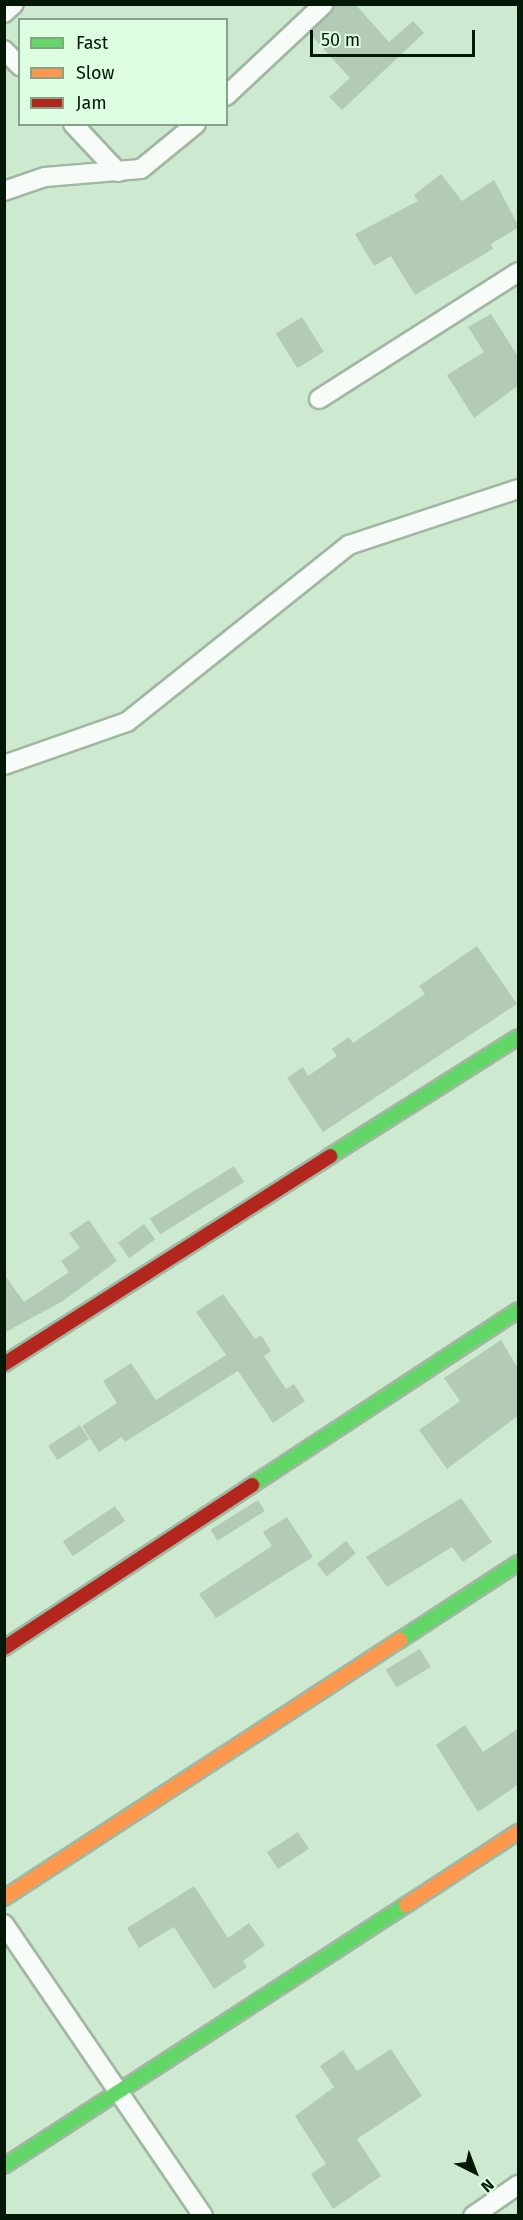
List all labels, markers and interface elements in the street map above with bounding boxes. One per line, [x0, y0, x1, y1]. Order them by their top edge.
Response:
legend [18, 18, 228, 126]
scale bar [313, 18, 478, 56]
text: 50 m [321, 29, 360, 51]
text: Fast [76, 32, 108, 54]
text: Slow [76, 62, 114, 84]
text: Jam [76, 92, 107, 114]
north arrow [445, 2142, 505, 2202]
text: N [477, 2175, 498, 2196]

